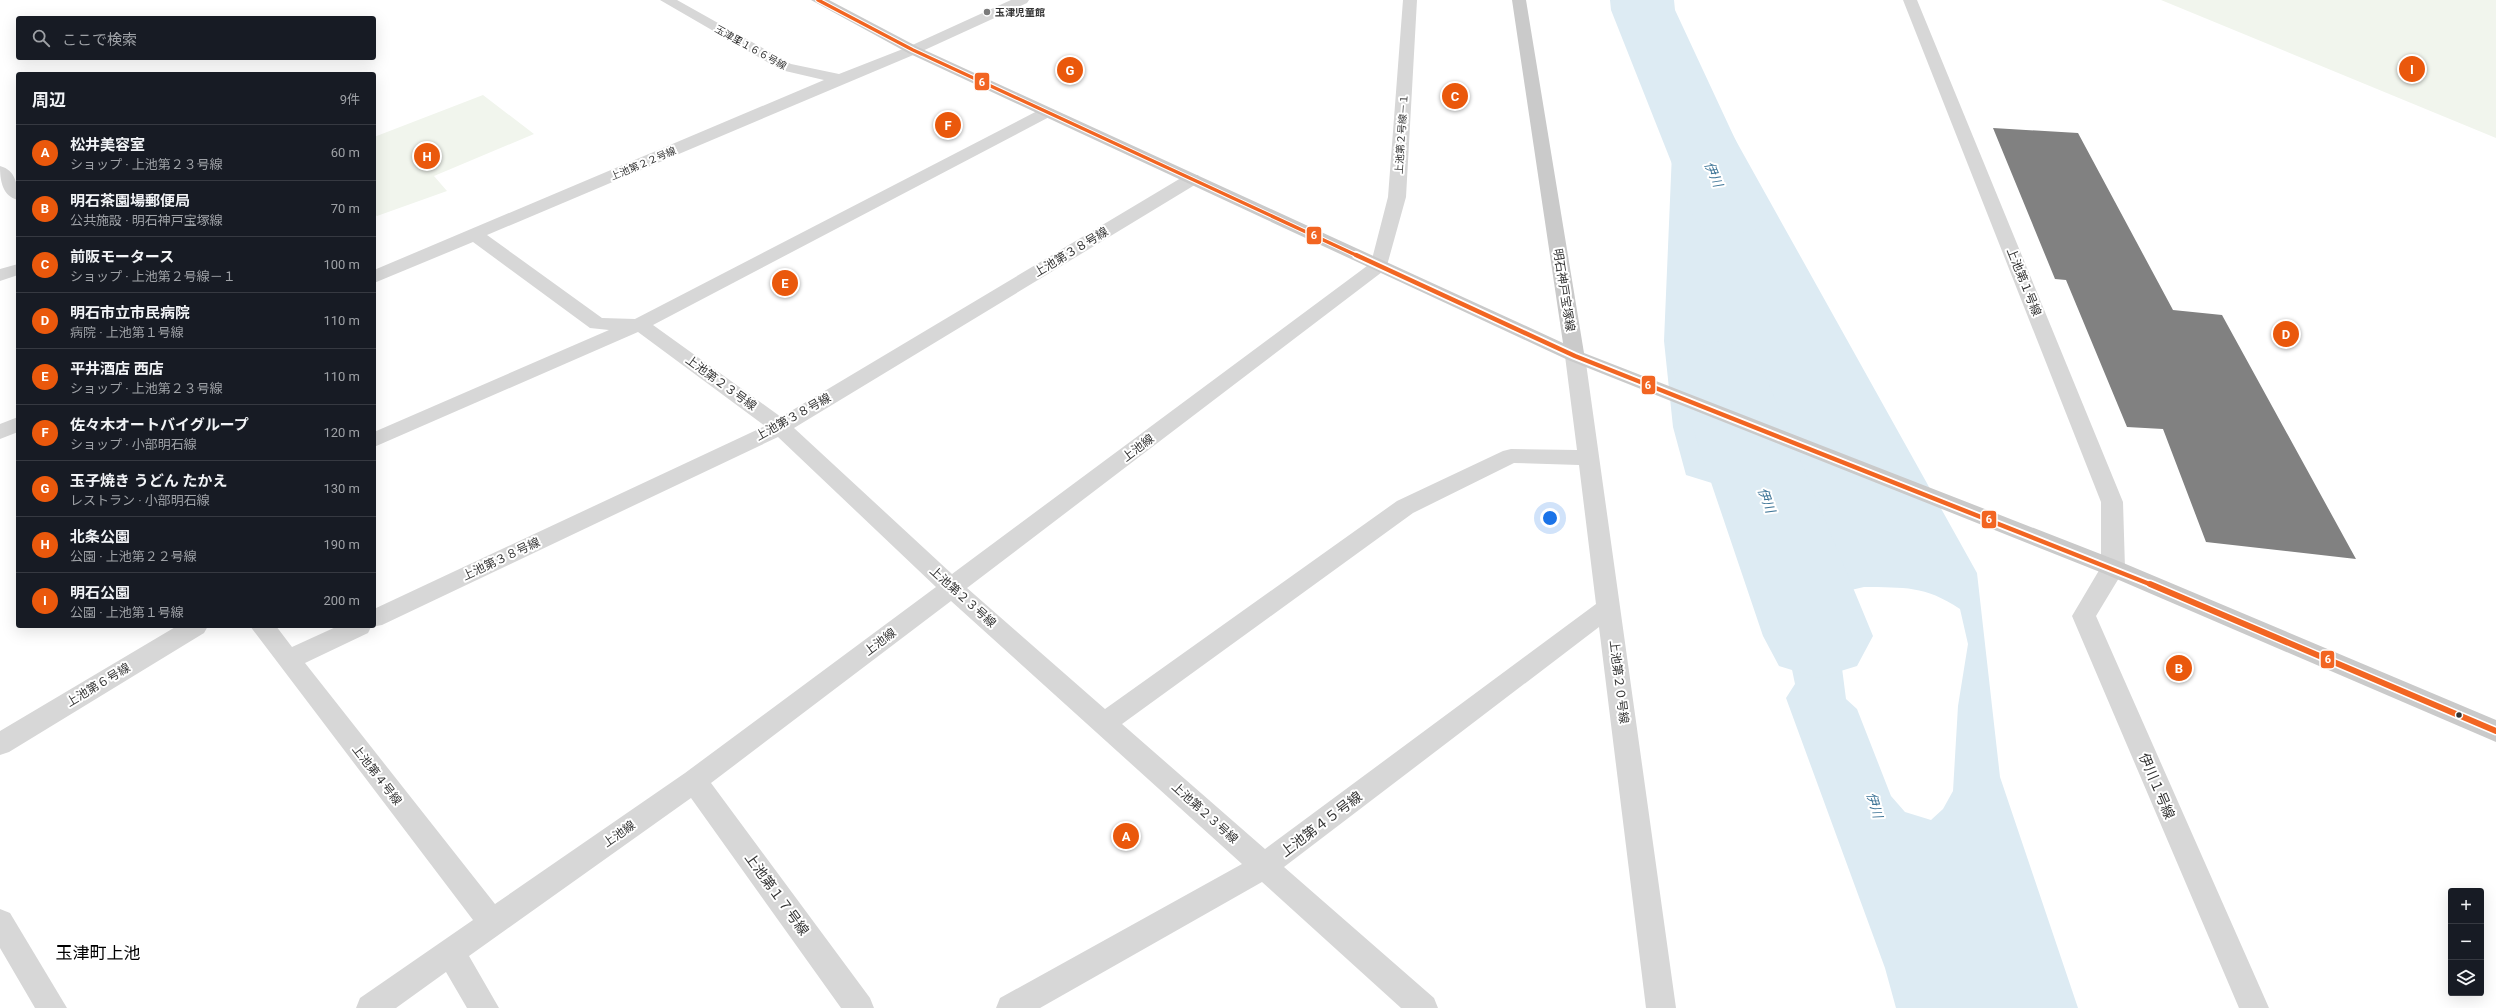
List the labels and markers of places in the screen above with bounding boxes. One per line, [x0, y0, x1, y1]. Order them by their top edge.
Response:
marker: 玉津児童館 [982, 7, 992, 17]
place label: 玉津児童館 [995, 7, 1045, 18]
pin: I [2399, 54, 2425, 84]
pin: G [1057, 55, 1083, 85]
pin: C [1442, 81, 1468, 111]
pin: F [935, 110, 961, 140]
pin: H [414, 141, 440, 171]
pin: E [772, 268, 798, 298]
pin: D [2273, 319, 2299, 349]
pin: B [2166, 653, 2192, 683]
unlabelled marker [2454, 710, 2464, 720]
pin: A [1113, 821, 1139, 851]

